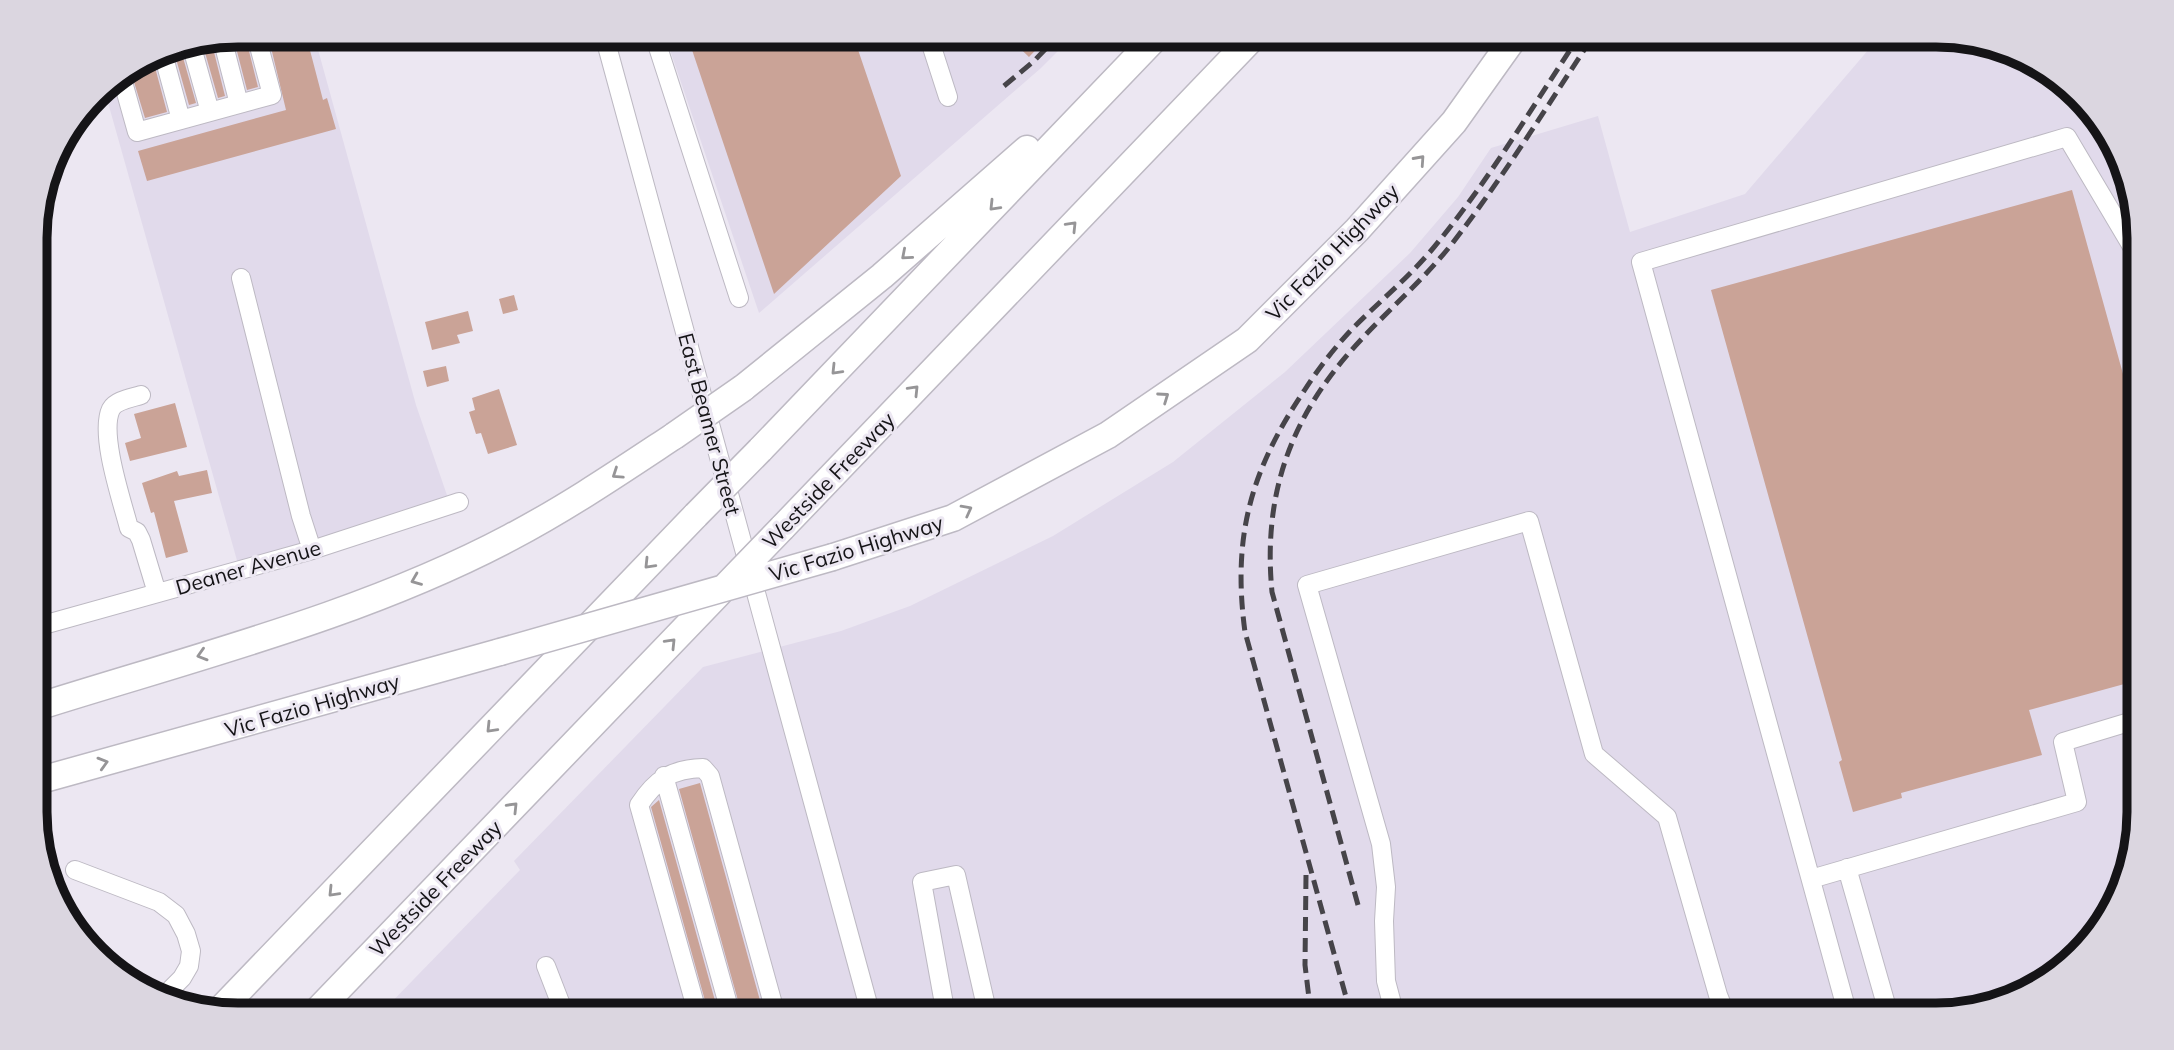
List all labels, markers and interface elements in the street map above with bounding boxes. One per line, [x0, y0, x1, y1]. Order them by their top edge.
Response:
one-way arrow [1411, 155, 1424, 168]
street label: Vic Fazio Highway [1260, 178, 1404, 326]
one-way arrow [989, 198, 1002, 211]
one-way arrow [1063, 221, 1076, 234]
one-way arrow [901, 247, 914, 259]
street label: East Beamer Street [673, 330, 747, 518]
one-way arrow [832, 362, 845, 375]
one-way arrow [906, 385, 919, 398]
one-way arrow [1156, 393, 1169, 405]
street label: Westside Freeway [756, 406, 900, 554]
one-way arrow [612, 466, 625, 478]
one-way arrow [960, 505, 972, 518]
street label: Vic Fazio Highway [766, 509, 946, 587]
street label: Deaner Avenue [172, 534, 324, 600]
one-way arrow [644, 556, 657, 569]
one-way arrow [411, 571, 423, 585]
one-way arrow [662, 638, 675, 651]
one-way arrow [196, 647, 209, 661]
street label: Vic Fazio Highway [222, 668, 402, 742]
one-way arrow [487, 720, 500, 733]
one-way arrow [96, 757, 108, 771]
one-way arrow [505, 802, 518, 815]
street label: Westside Freeway [363, 814, 507, 962]
one-way arrow [329, 884, 342, 897]

